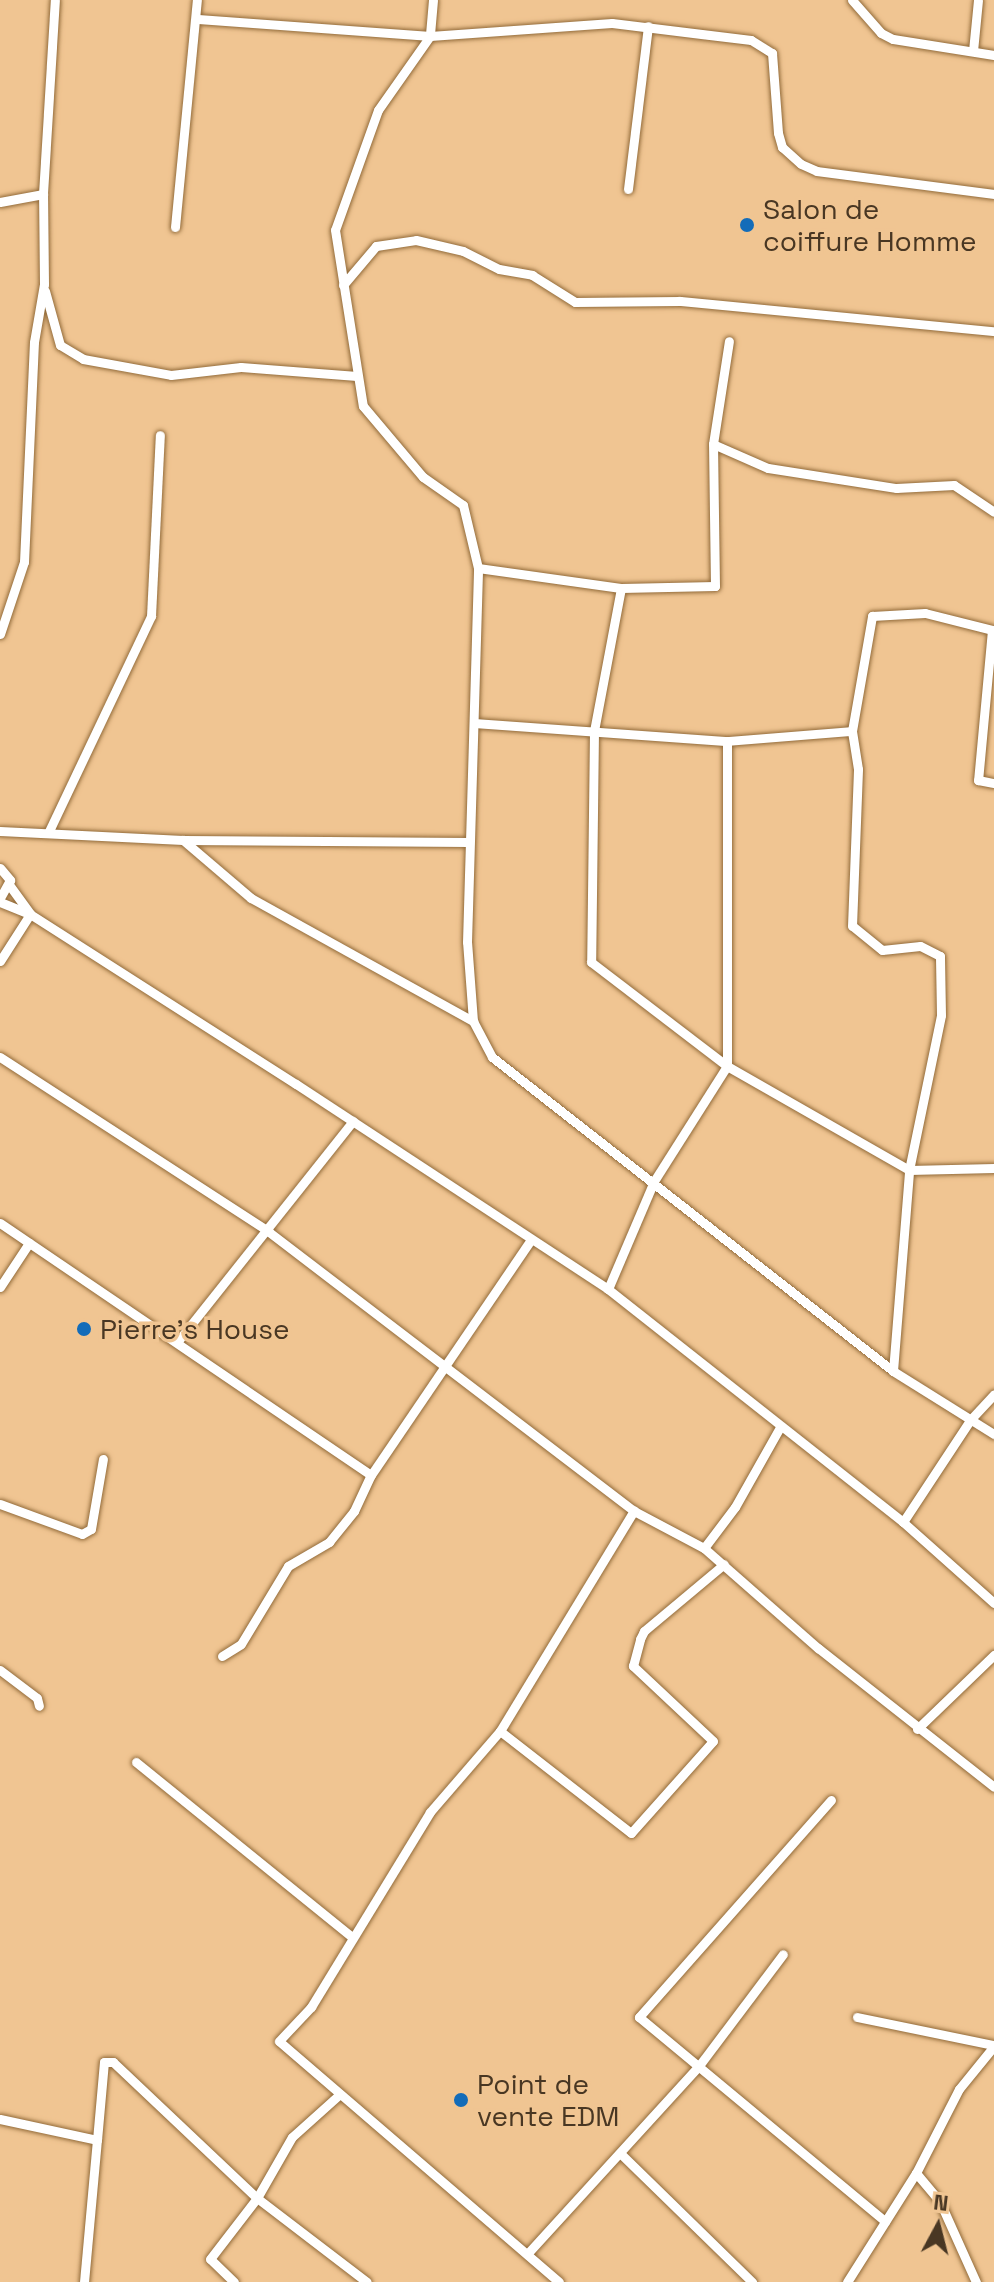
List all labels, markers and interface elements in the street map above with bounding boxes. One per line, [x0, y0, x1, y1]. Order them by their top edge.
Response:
place label: Salon de coiffure Homme [763, 192, 977, 258]
marker: Salon de coiffure Homme [738, 216, 756, 234]
place label: Pierre's House [100, 1312, 290, 1346]
marker: Pierre's House [75, 1320, 93, 1338]
place label: Point de vente EDM [477, 2067, 620, 2133]
marker: Point de vente EDM [452, 2091, 470, 2109]
north arrow [898, 2186, 978, 2266]
text: N [932, 2187, 950, 2217]

